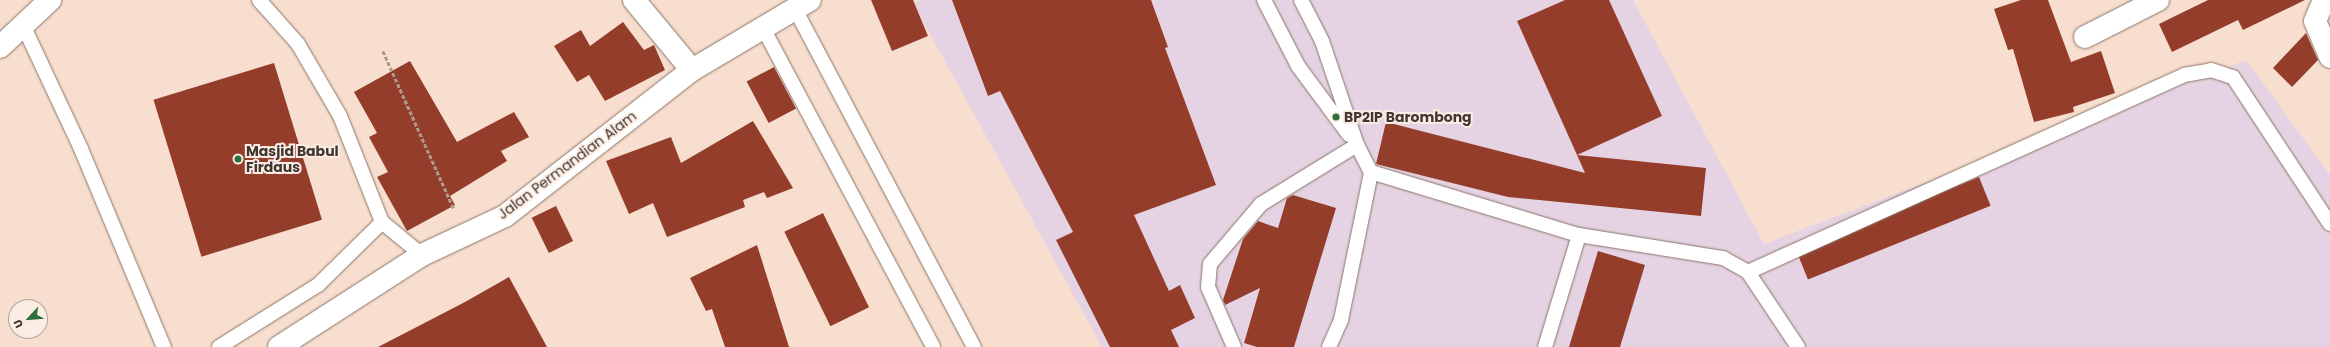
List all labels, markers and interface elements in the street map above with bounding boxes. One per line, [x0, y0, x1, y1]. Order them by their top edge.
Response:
street label: Jalan Permandian Alam [494, 107, 640, 223]
place label: BP2IP Barombong [1344, 109, 1472, 125]
marker: BP2IP Barombong [1331, 112, 1341, 122]
place label: Masjid Babul Firdaus [246, 143, 339, 176]
marker: Masjid Babul Firdaus [233, 154, 243, 164]
north arrow [8, 299, 48, 339]
text: U [9, 317, 27, 331]

